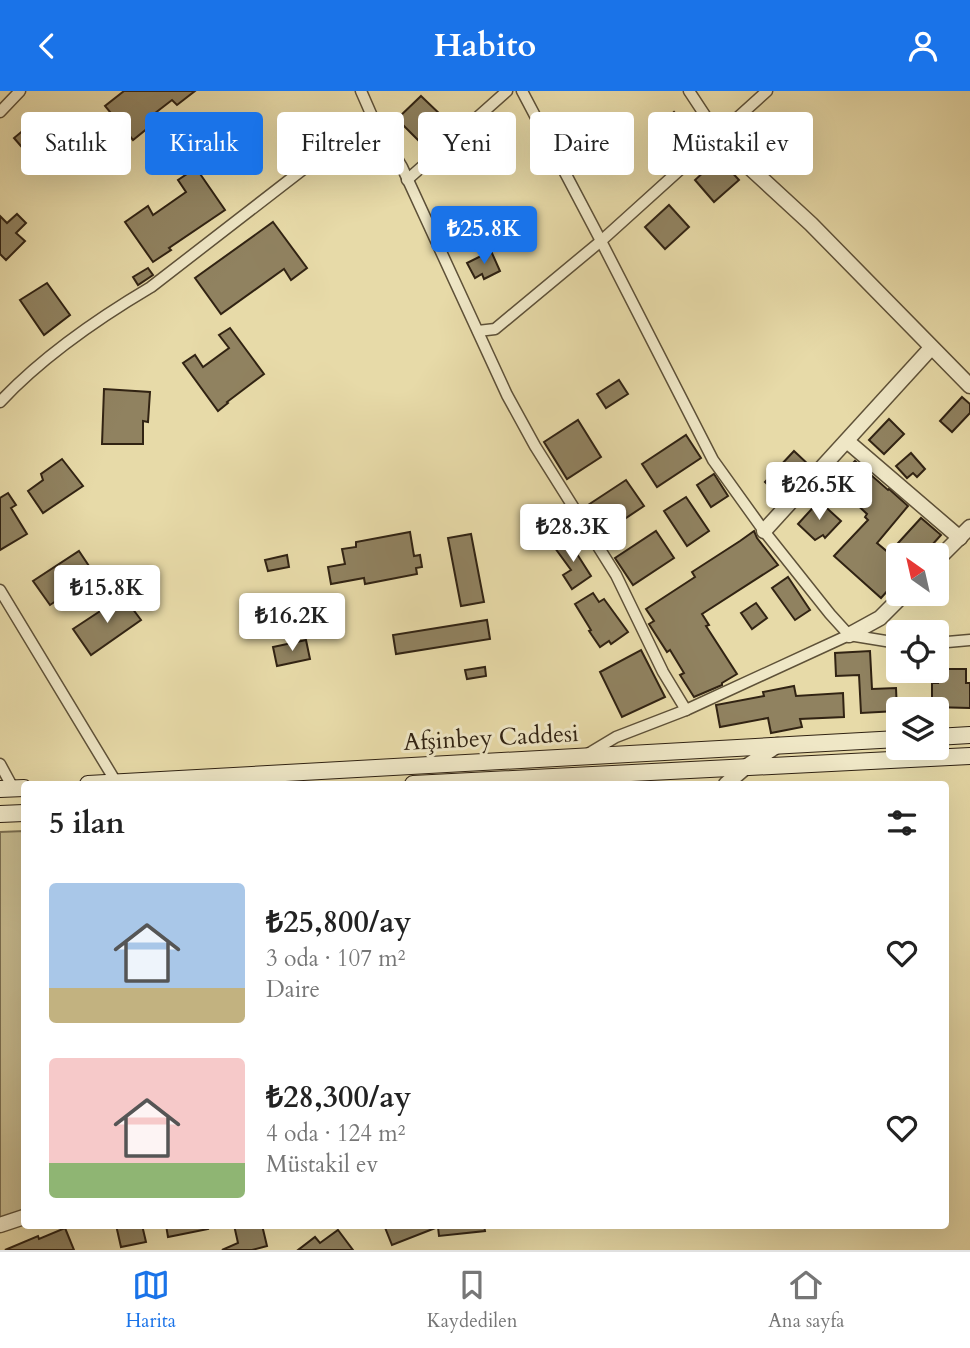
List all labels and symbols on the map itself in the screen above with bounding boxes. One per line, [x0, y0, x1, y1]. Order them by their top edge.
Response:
pin: ₺25.8K [427, 207, 541, 266]
pin: ₺26.5K [762, 463, 876, 522]
pin: ₺28.3K [516, 505, 630, 564]
north arrow [886, 543, 948, 605]
pin: ₺15.8K [50, 566, 164, 625]
pin: ₺16.2K [235, 594, 349, 653]
street label: Afşinbey Caddesi [402, 717, 580, 759]

